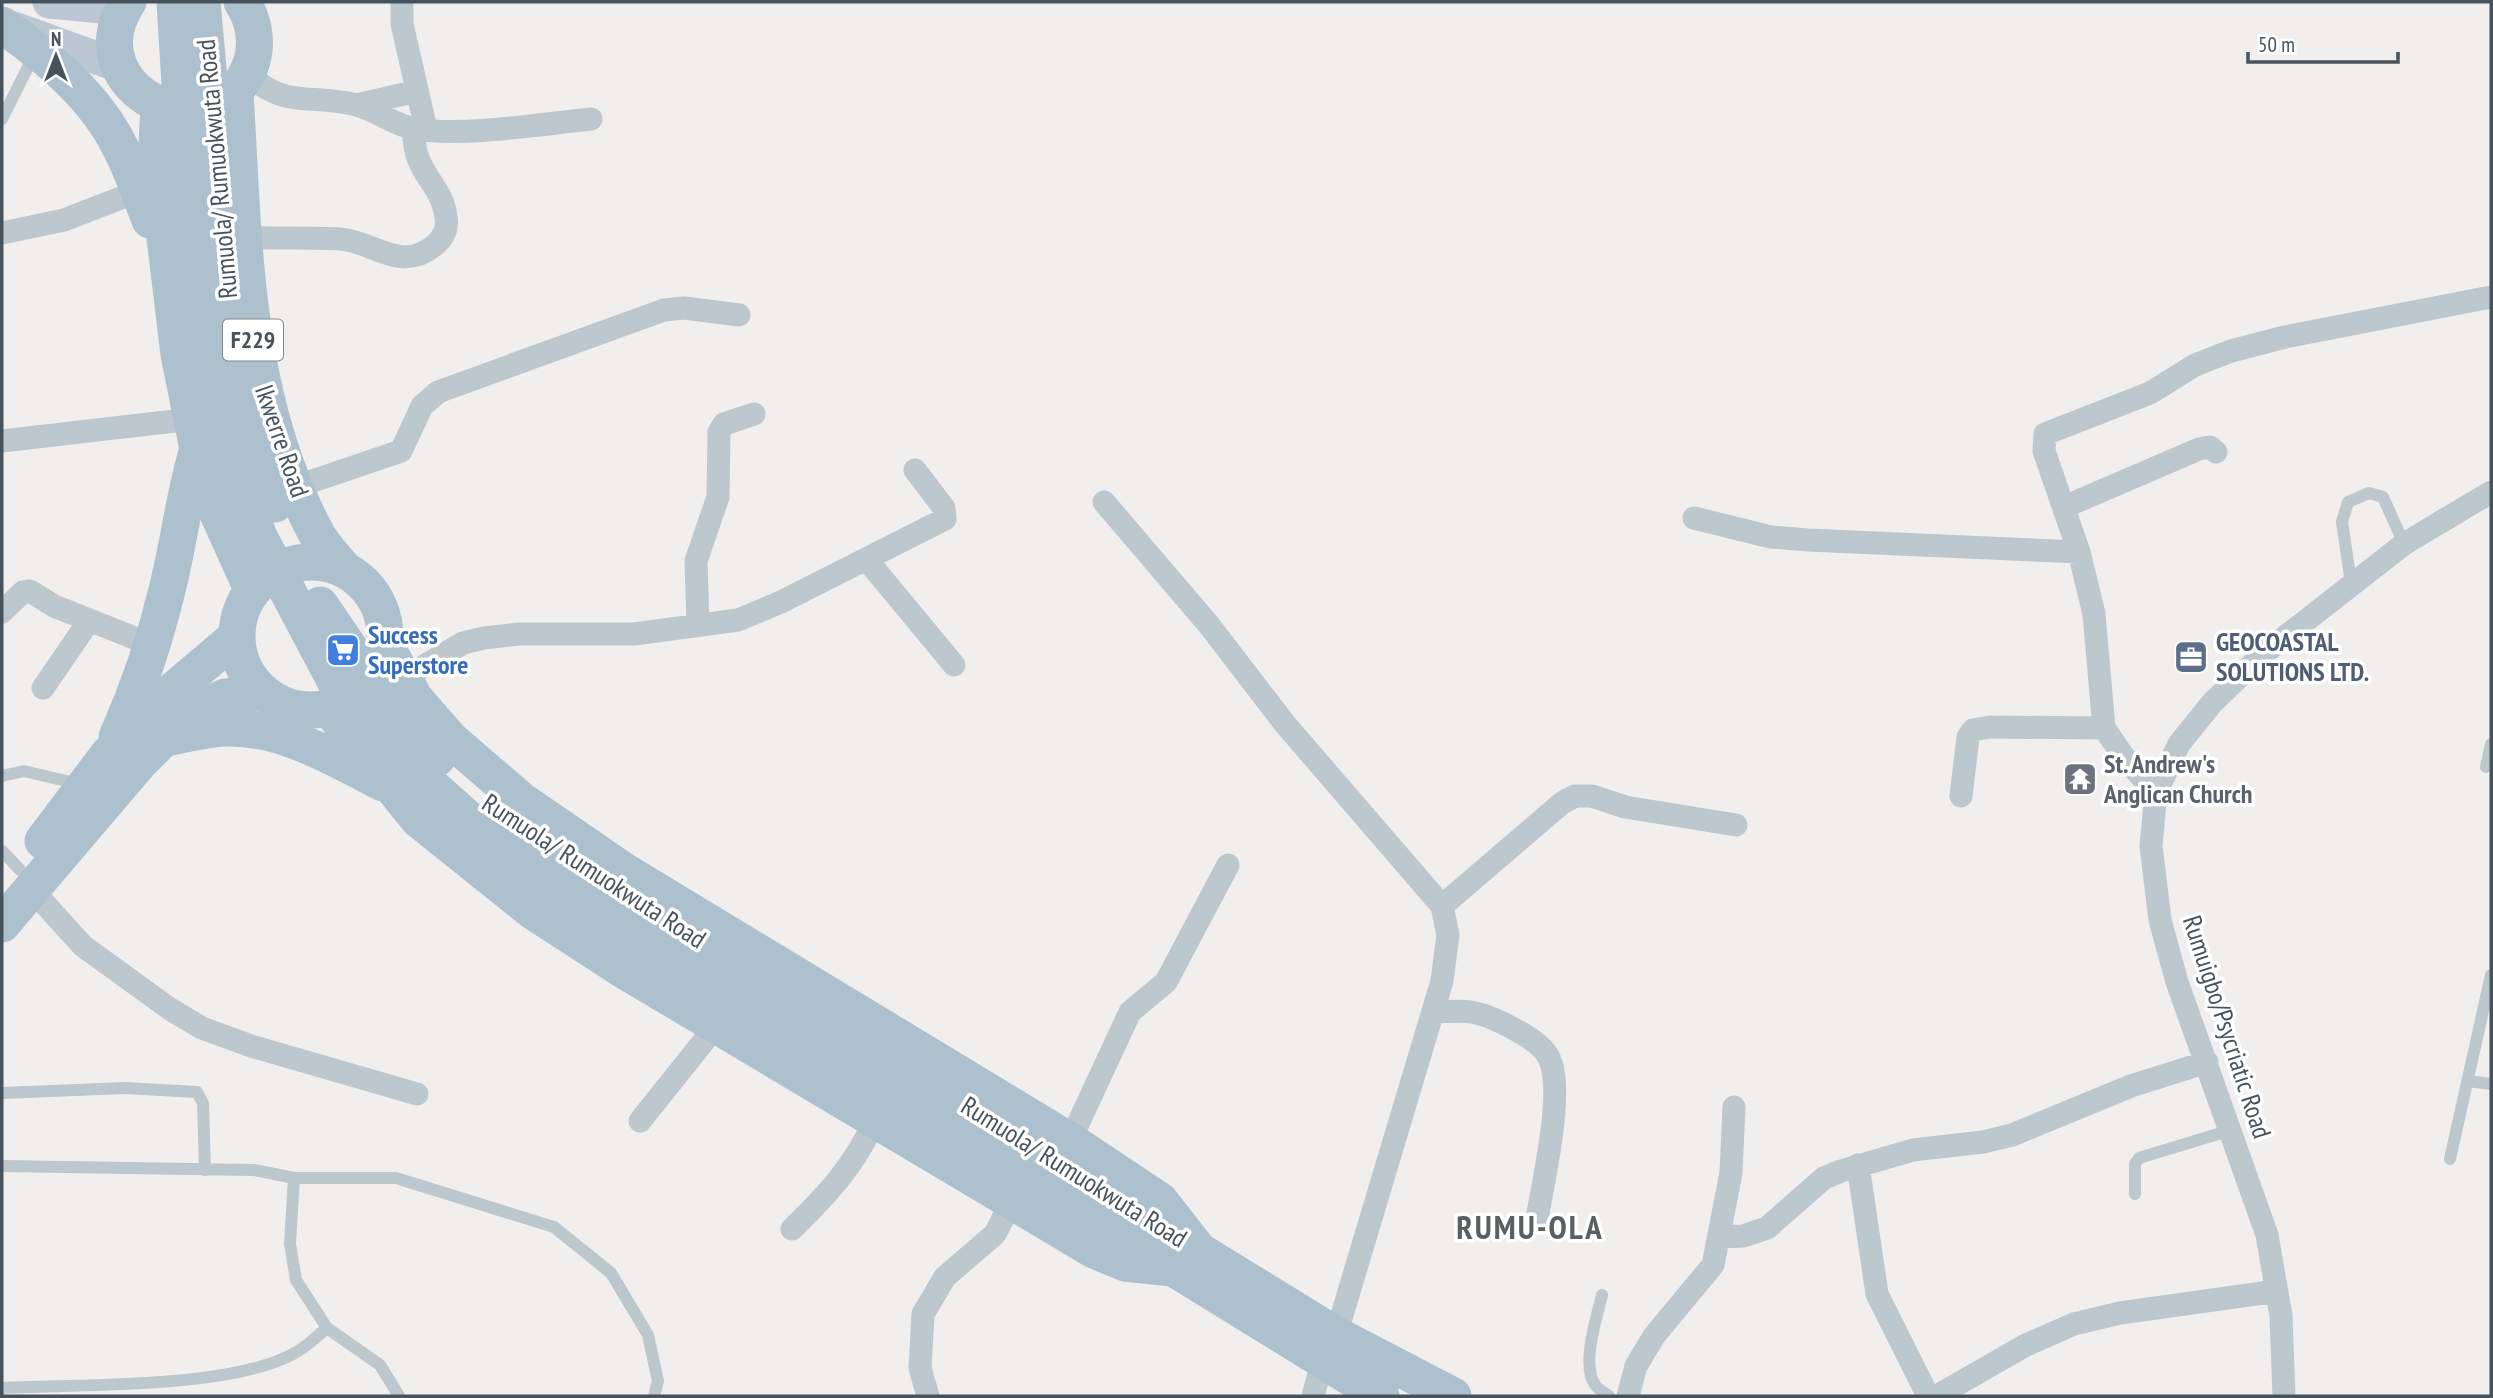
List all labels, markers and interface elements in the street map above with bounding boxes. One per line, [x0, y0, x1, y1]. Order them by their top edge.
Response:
north arrow [21, 21, 91, 91]
scale bar [2248, 21, 2398, 65]
text: N [51, 27, 61, 51]
text: 50 m [2258, 31, 2295, 58]
street label: Rumuola/ Rumuokwuta Road [189, 38, 244, 300]
road number: F229 [223, 320, 283, 360]
street label: Ikwerre Road [248, 380, 317, 501]
place label: Success Superstore [368, 618, 468, 681]
place label: GEOCOASTAL SOLUTIONS LTD. [2216, 625, 2369, 688]
supermarket icon: Success Superstore [324, 631, 362, 669]
office icon: GEOCOASTAL SOLUTIONS LTD. [2172, 638, 2210, 676]
place label: St. Andrew's Anglican Church [2103, 747, 2252, 810]
temple icon: St. Andrew's Anglican Church [2061, 760, 2099, 798]
street label: Rumuola/ Rumuokwuta Road [476, 786, 712, 955]
street label: Rumuigbo/Psycriatic Road [2176, 911, 2279, 1142]
street label: Rumuola/ Rumuokwuta Road [955, 1089, 1193, 1255]
district label: RUMU-OLA [1456, 1205, 1604, 1248]

